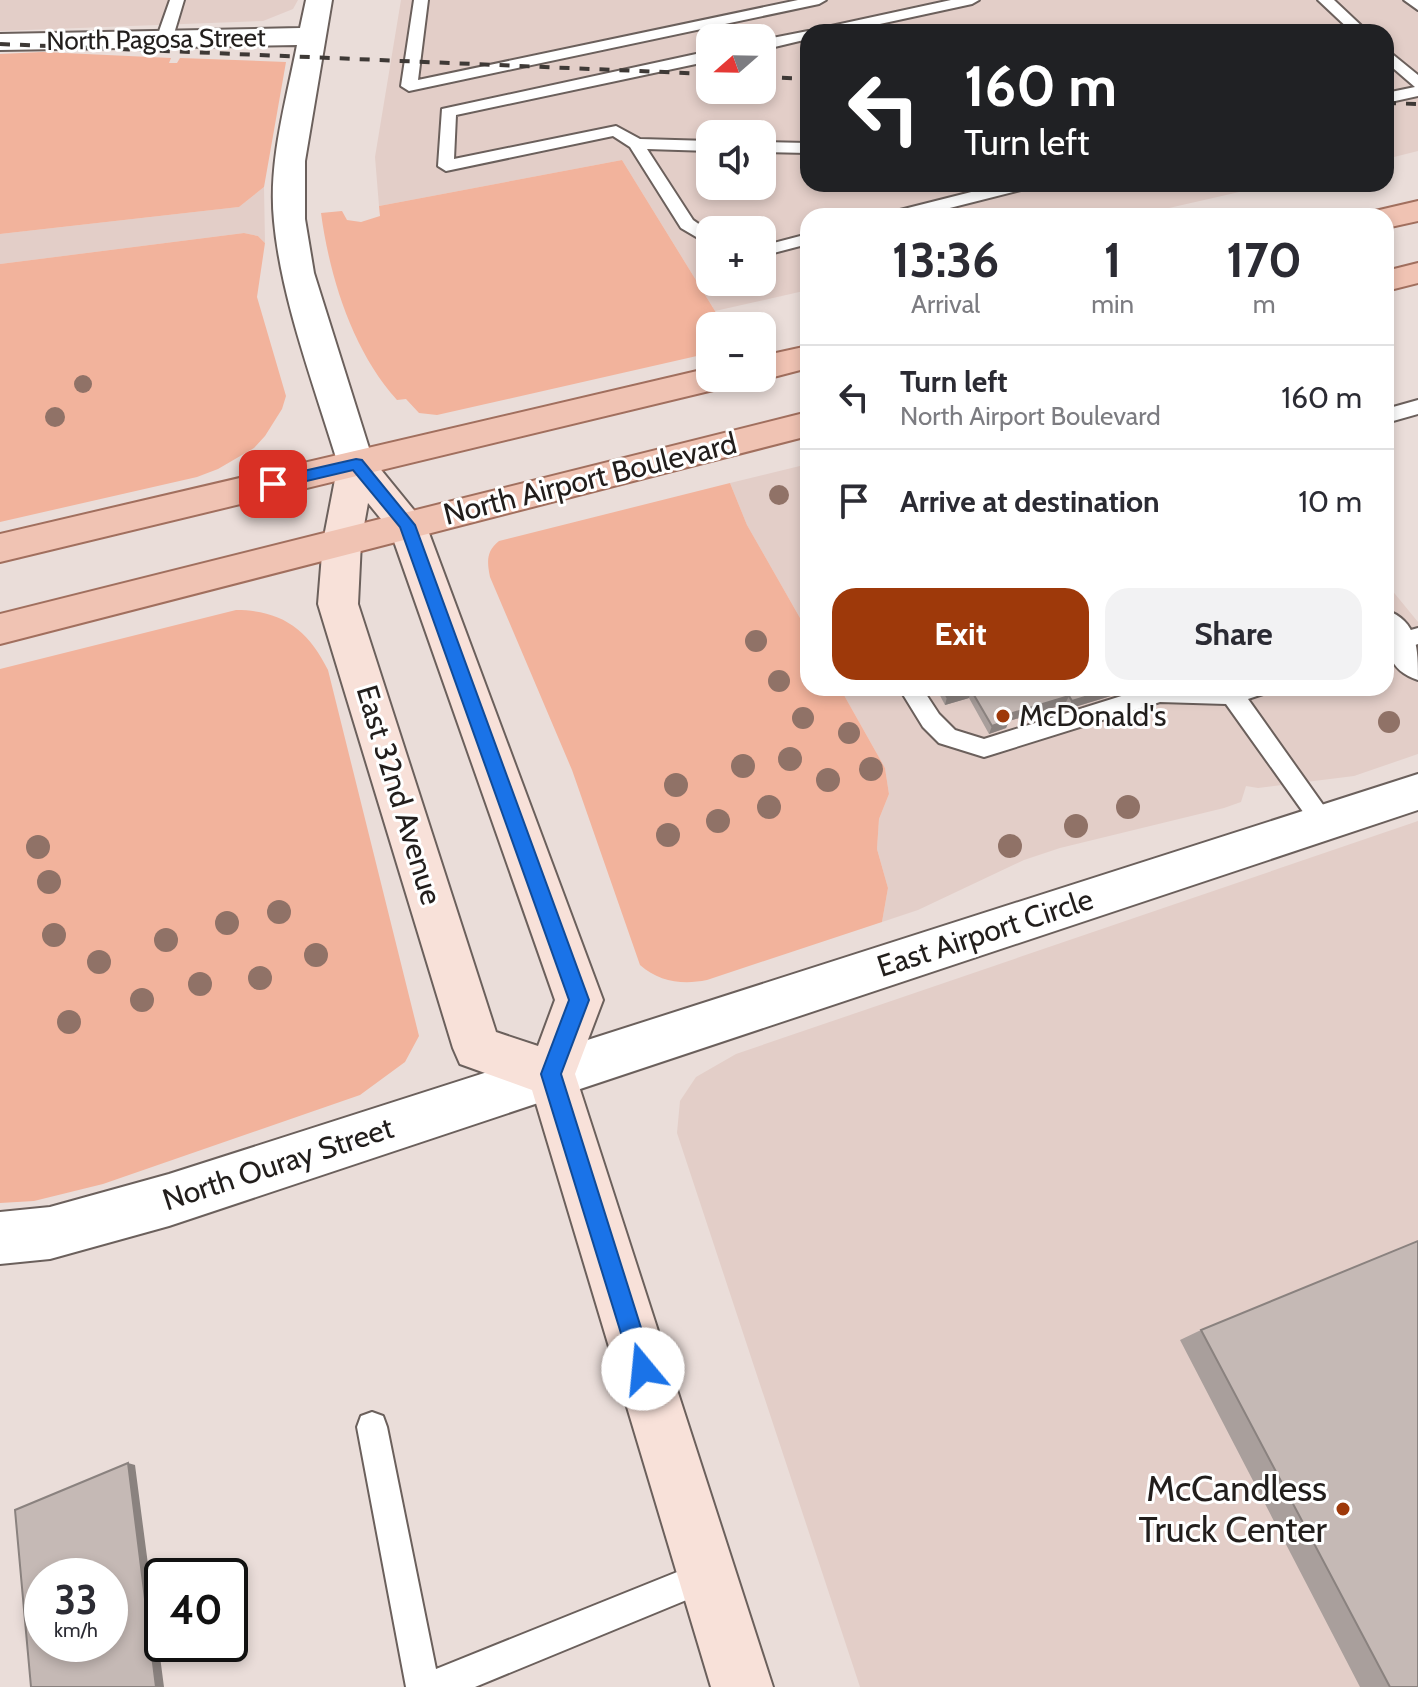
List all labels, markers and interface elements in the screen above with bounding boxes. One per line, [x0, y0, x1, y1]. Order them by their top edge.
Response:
street label: North Pagosa Street [46, 21, 266, 57]
north arrow [696, 24, 776, 104]
map controls [696, 24, 776, 392]
text: 160 m [964, 52, 1117, 120]
icon: left [832, 56, 936, 160]
button: sound [696, 120, 776, 200]
text: Turn left [964, 120, 1089, 164]
button: + [696, 216, 776, 296]
text: 13:36 [892, 231, 999, 289]
text: 1 [1104, 231, 1122, 289]
text: 170 [1226, 231, 1302, 289]
text: Arrival [911, 288, 980, 320]
text: min [1091, 288, 1134, 320]
text: m [1253, 288, 1275, 320]
button: − [696, 312, 776, 392]
text: Turn left [900, 363, 1008, 400]
icon: left [832, 375, 876, 419]
text: 160 m [1281, 379, 1362, 416]
text: North Airport Boulevard [900, 400, 1161, 432]
street label: North Airport Boulevard [440, 424, 740, 533]
pin [239, 450, 307, 518]
icon: arrive [251, 462, 295, 506]
icon: arrive [832, 479, 876, 523]
text: Arrive at destination [900, 483, 1160, 520]
text: 10 m [1298, 483, 1362, 520]
button: Exit [832, 588, 1089, 680]
button: Share [1105, 588, 1362, 680]
street label: East 32nd Avenue [349, 681, 450, 909]
place label: McDonald's [1019, 697, 1166, 734]
marker: McDonald's [994, 707, 1012, 725]
street label: East Airport Circle [872, 880, 1098, 985]
street label: North Ouray Street [158, 1109, 398, 1218]
position arrow [601, 1327, 685, 1411]
place label: McCandless Truck Center [1138, 1466, 1328, 1551]
marker: McCandless Truck Center [1334, 1500, 1352, 1518]
speed limit sign: 40 [144, 1558, 248, 1662]
text: 33 [54, 1575, 98, 1624]
text: km/h [54, 1618, 98, 1642]

